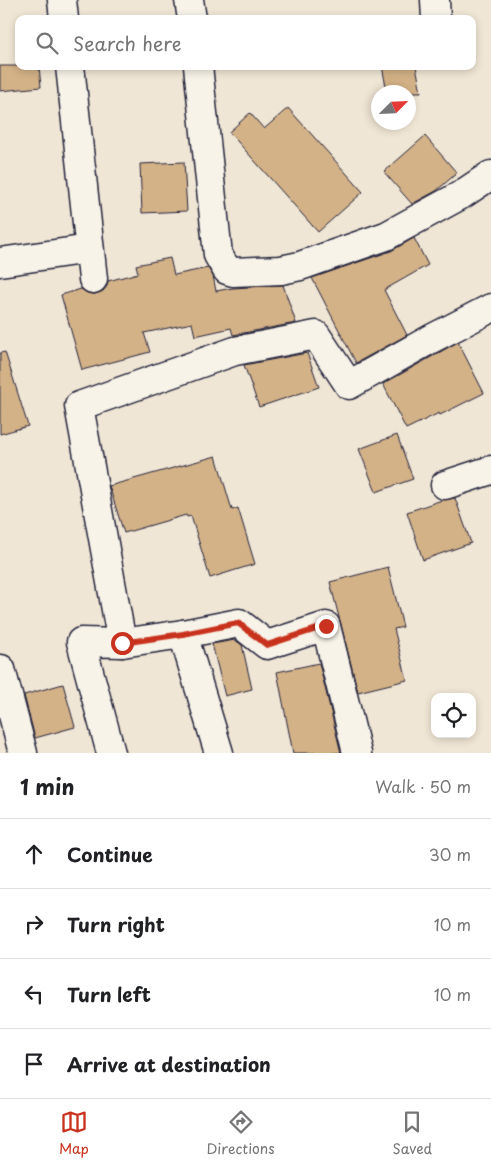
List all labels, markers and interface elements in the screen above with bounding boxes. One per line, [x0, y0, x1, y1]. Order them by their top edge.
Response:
search box [15, 15, 476, 70]
icon: search [33, 29, 61, 57]
text: Search here [73, 29, 182, 57]
north arrow [371, 85, 416, 130]
route end [315, 615, 338, 638]
route start [111, 632, 134, 655]
map controls [431, 693, 476, 738]
button: locate [431, 693, 476, 738]
text: 1 min [20, 770, 74, 802]
text: Walk · 50 m [375, 774, 471, 798]
icon: ahead [20, 840, 48, 868]
text: Continue [67, 840, 153, 868]
text: 30 m [429, 842, 471, 866]
icon: right [20, 910, 48, 938]
text: Turn right [67, 910, 165, 938]
text: 10 m [434, 912, 471, 936]
icon: left [20, 980, 48, 1008]
text: Turn left [67, 980, 151, 1008]
text: 10 m [434, 982, 471, 1006]
icon: arrive [20, 1050, 48, 1078]
text: Arrive at destination [67, 1050, 271, 1078]
tab: Map [59, 1108, 89, 1159]
tab: Directions [207, 1108, 275, 1159]
tab: Saved [392, 1108, 432, 1159]

